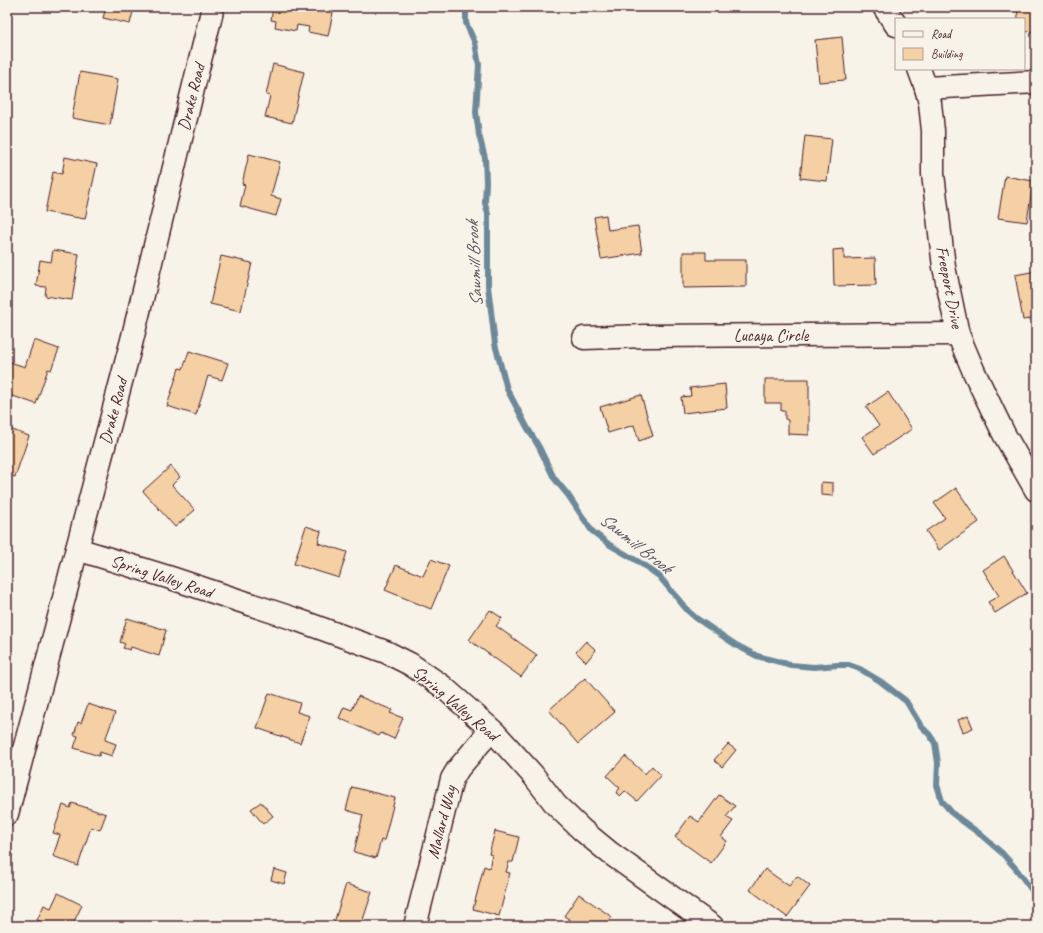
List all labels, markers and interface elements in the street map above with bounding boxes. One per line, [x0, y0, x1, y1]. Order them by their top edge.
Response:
legend [895, 18, 1025, 70]
text: Road [931, 26, 953, 42]
text: Building [931, 46, 963, 62]
street label: Drake Road [173, 59, 210, 133]
water label: Sawmill Brook [461, 217, 487, 307]
street label: Freeport Drive [931, 244, 968, 331]
street label: Lucaya Circle [734, 325, 810, 346]
street label: Drake Road [95, 373, 133, 447]
water label: Sawmill Brook [596, 508, 679, 580]
street label: Spring Valley Road [108, 550, 219, 604]
street label: Spring Valley Road [408, 661, 505, 748]
street label: Mallard Way [422, 782, 461, 861]

